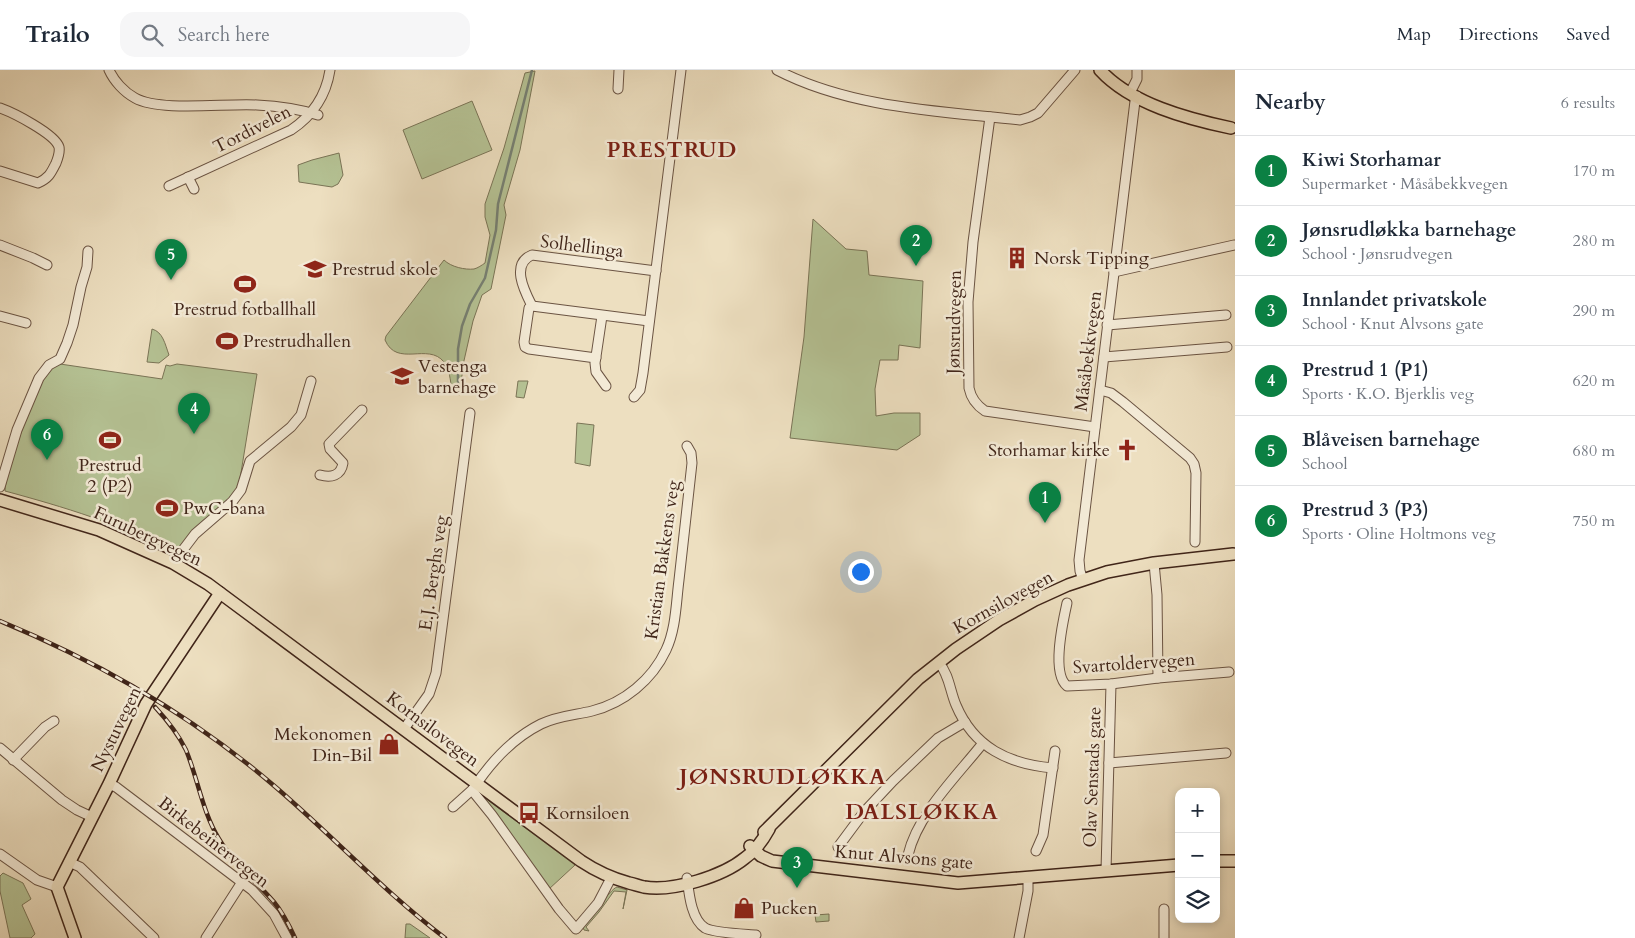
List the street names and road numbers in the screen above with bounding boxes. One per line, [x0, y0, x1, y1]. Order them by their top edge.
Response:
street label: Tordivelen [209, 99, 296, 160]
street label: Solhellinga [539, 229, 625, 264]
street label: Jønsrudvegen [941, 269, 968, 377]
street label: Måsåbekkvegen [1069, 289, 1108, 413]
street label: Kristian Bakkens veg [639, 478, 686, 641]
street label: Furubergvegen [90, 500, 207, 573]
street label: E.J. Berghs veg [413, 513, 454, 632]
street label: Kornsilovegen [949, 564, 1059, 640]
street label: Svartoldervegen [1072, 647, 1197, 680]
street label: Nystuvegen [85, 682, 148, 776]
street label: Kornsilovegen [381, 686, 485, 773]
street label: Olav Senstads gate [1078, 706, 1107, 848]
street label: Birkebeinervegen [153, 791, 275, 894]
street label: Knut Alvsons gate [834, 839, 974, 876]

